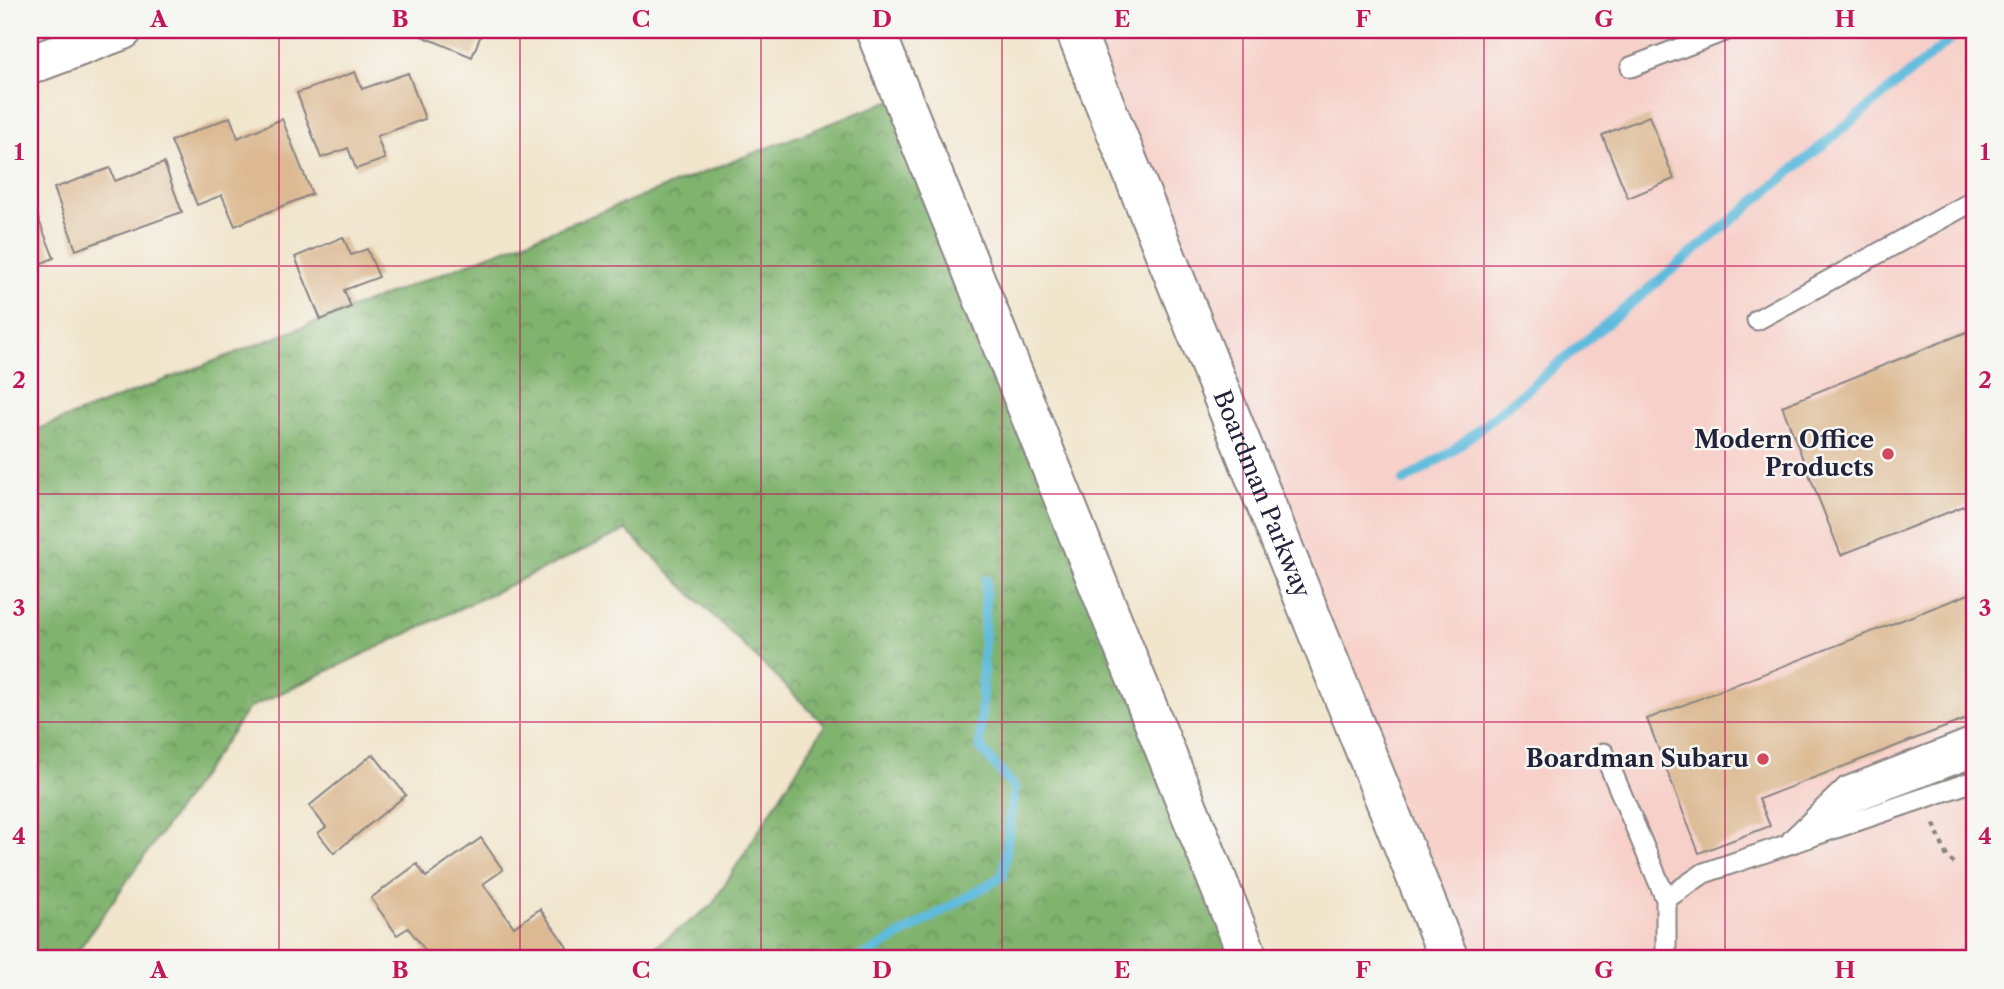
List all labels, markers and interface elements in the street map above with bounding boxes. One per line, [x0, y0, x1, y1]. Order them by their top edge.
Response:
text: A [149, 5, 169, 33]
text: B [391, 5, 409, 33]
text: C [632, 5, 650, 33]
text: D [872, 5, 892, 33]
text: E [1114, 5, 1130, 33]
text: F [1355, 5, 1371, 33]
text: G [1594, 5, 1614, 33]
text: H [1835, 5, 1856, 33]
text: 1 [14, 138, 25, 166]
text: 1 [1980, 138, 1991, 166]
text: 2 [12, 366, 26, 394]
text: 2 [1978, 366, 1992, 394]
street label: Boardman Parkway [1207, 386, 1317, 602]
place label: Modern Office Products [1694, 425, 1874, 482]
marker: Modern Office Products [1880, 446, 1896, 462]
text: 3 [13, 594, 26, 622]
text: 3 [1979, 594, 1992, 622]
place label: Boardman Subaru [1526, 744, 1749, 773]
marker: Boardman Subaru [1755, 751, 1771, 767]
text: 4 [12, 822, 26, 850]
text: 4 [1978, 822, 1992, 850]
text: A [149, 956, 169, 984]
text: B [391, 956, 409, 984]
text: C [632, 956, 650, 984]
text: D [872, 956, 892, 984]
text: E [1114, 956, 1130, 984]
text: F [1355, 956, 1371, 984]
text: G [1594, 956, 1614, 984]
text: H [1835, 956, 1856, 984]

